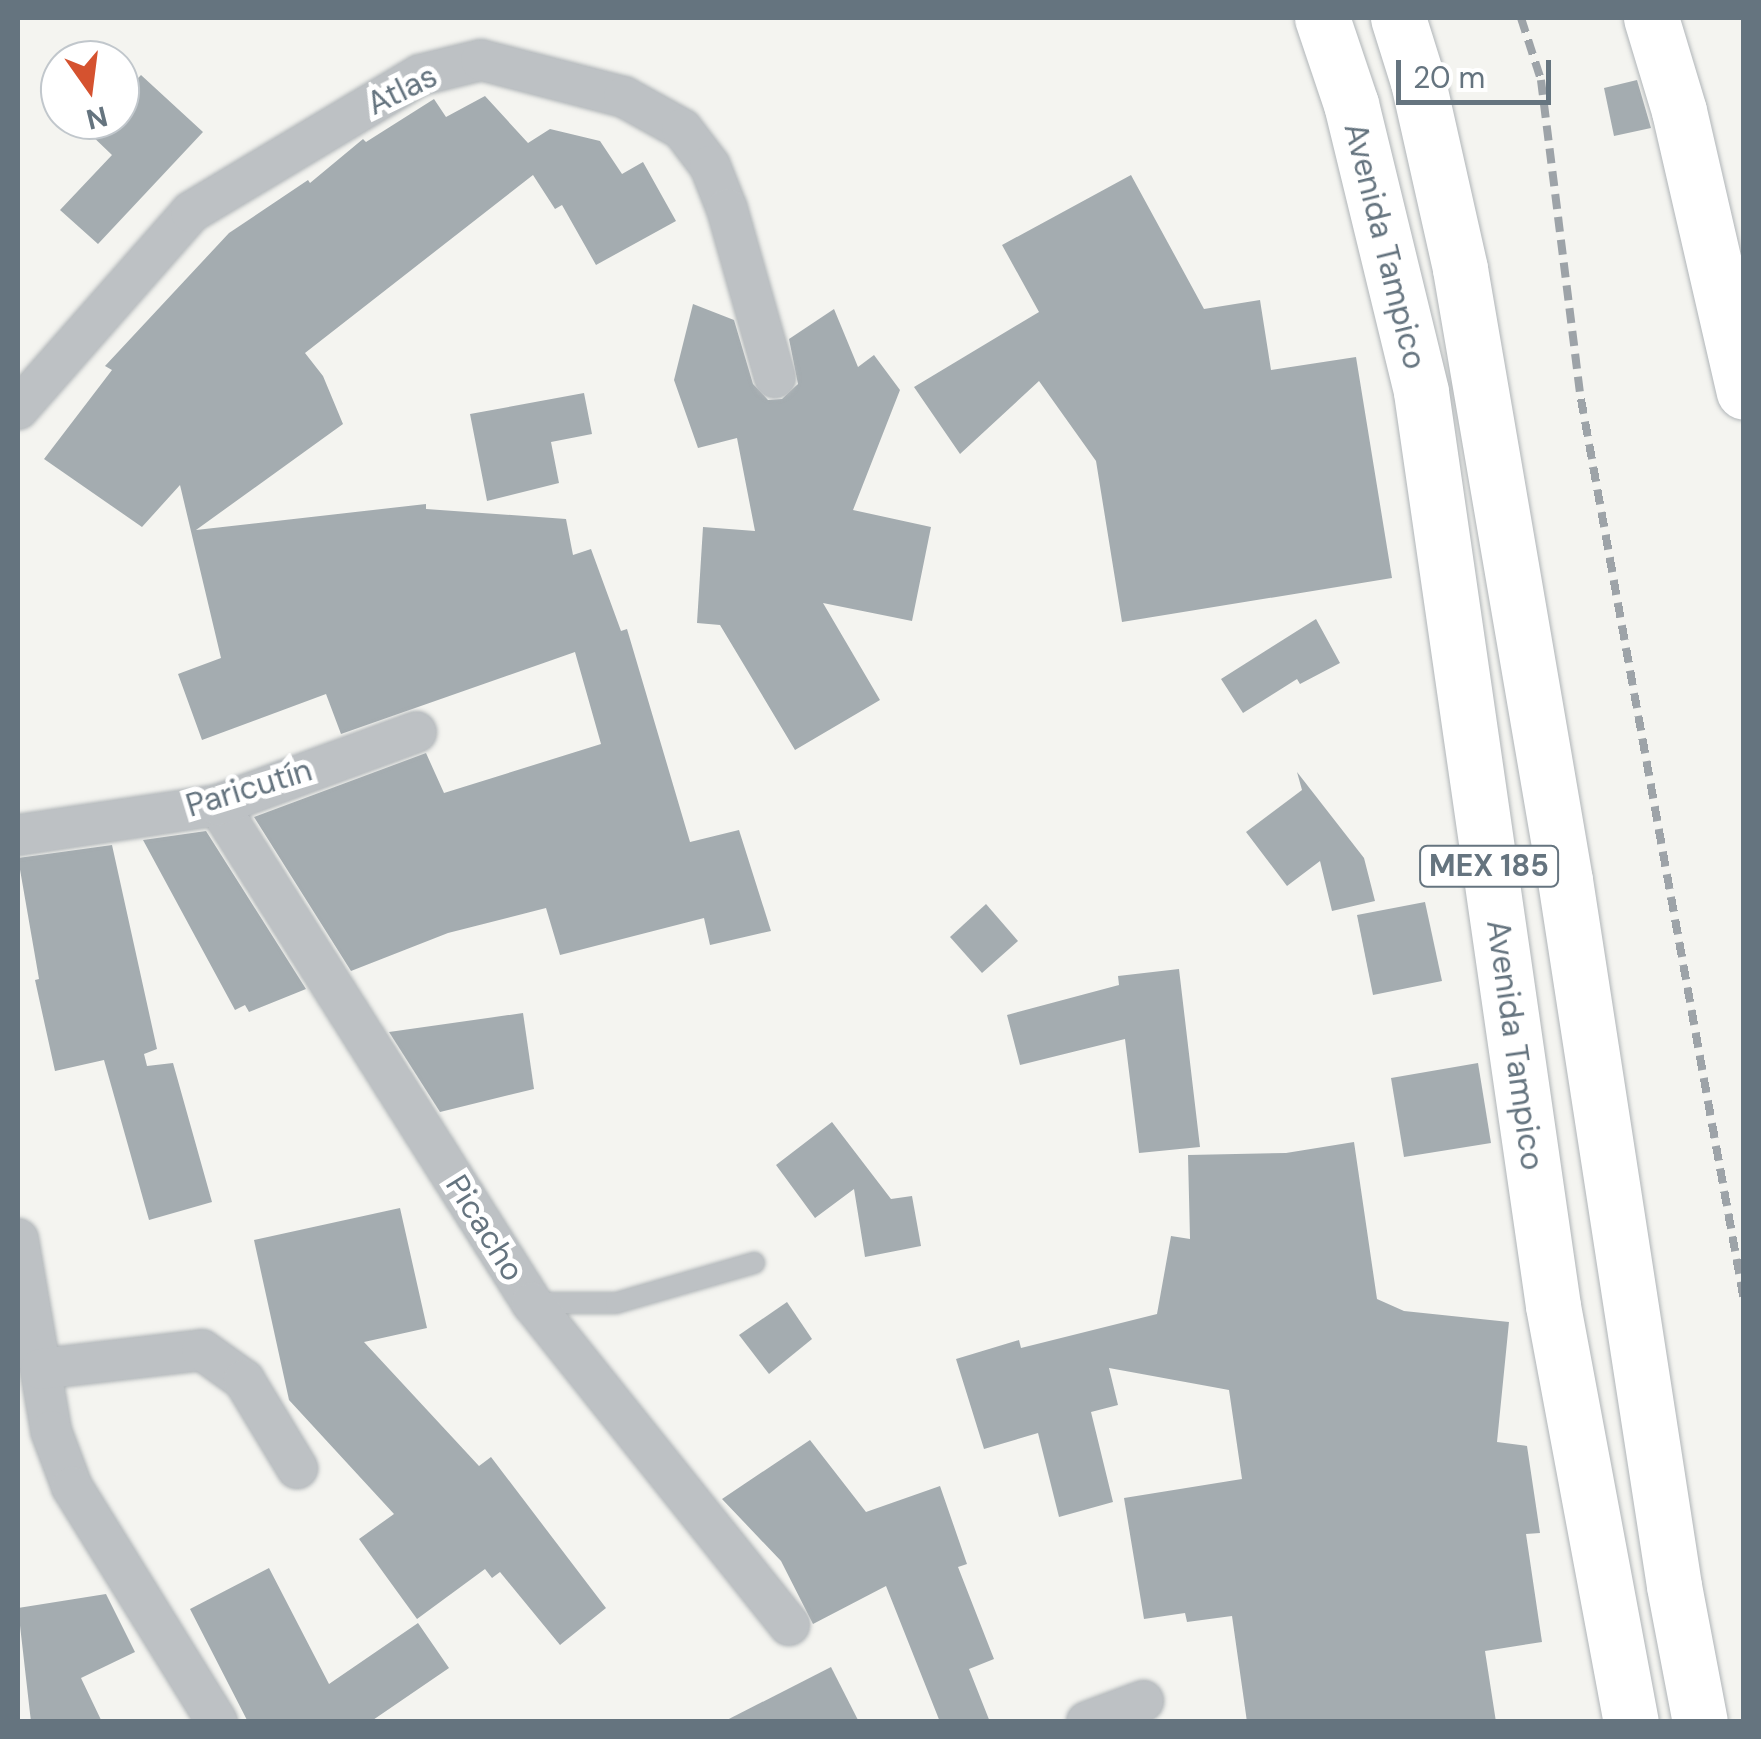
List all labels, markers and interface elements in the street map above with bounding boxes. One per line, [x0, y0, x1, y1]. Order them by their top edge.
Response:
north arrow [40, 40, 140, 140]
scale bar [1401, 40, 1556, 102]
street label: Atlas [361, 57, 443, 123]
text: 20 m [1413, 58, 1485, 97]
text: N [83, 97, 111, 138]
street label: Avenida Tampico [1336, 119, 1434, 373]
street label: Paricutín [181, 751, 317, 825]
road number: MEX 185 [1419, 841, 1559, 891]
street label: Avenida Tampico [1478, 917, 1552, 1173]
street label: Picacho [438, 1168, 532, 1288]

